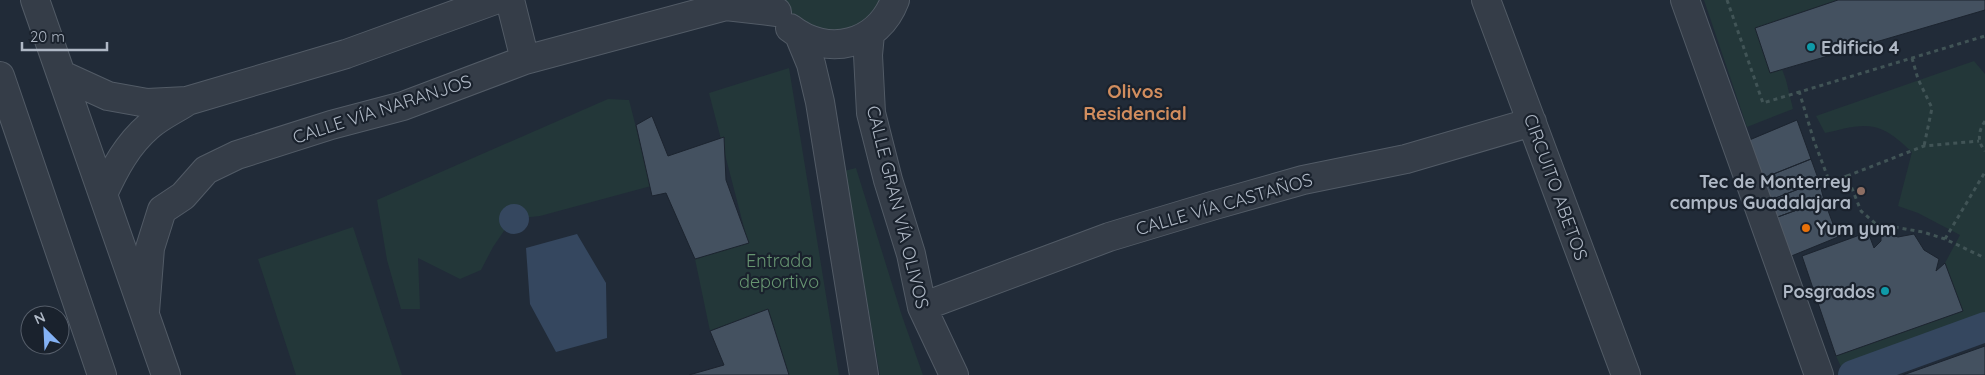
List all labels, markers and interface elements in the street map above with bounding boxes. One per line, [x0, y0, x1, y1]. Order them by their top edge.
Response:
scale bar [22, 20, 108, 52]
text: 20 m [30, 27, 65, 46]
place label: Edificio 4 [1821, 36, 1900, 59]
marker: Edificio 4 [1805, 41, 1817, 53]
street label: CALLE VÍA NARANJOS [290, 69, 474, 149]
district label: Olivos Residencial [1083, 79, 1187, 125]
street label: CALLE GRAN VÍA OLIVOS [862, 103, 934, 311]
street label: CIRCUITO ABETOS [1519, 110, 1593, 264]
street label: CALLE VÍA CASTAÑOS [1133, 168, 1315, 240]
place label: Tec de Monterrey campus Guadalajara [1670, 170, 1851, 214]
marker: Tec de Monterrey campus Guadalajara [1855, 185, 1867, 197]
place label: Yum yum [1816, 217, 1896, 240]
marker: Yum yum [1800, 222, 1812, 234]
park label: Entrada deportivo [739, 249, 819, 293]
place label: Posgrados [1783, 280, 1875, 303]
marker: Posgrados [1879, 285, 1891, 297]
north arrow [20, 305, 70, 355]
text: N [31, 308, 48, 328]

